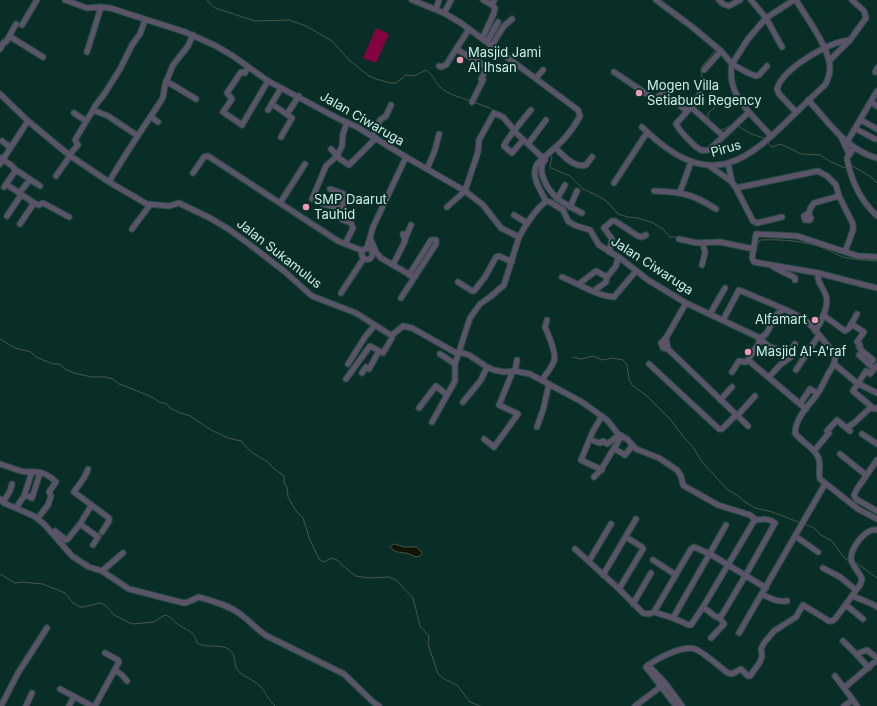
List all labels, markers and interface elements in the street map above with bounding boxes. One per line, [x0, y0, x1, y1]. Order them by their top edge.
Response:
place label: Masjid Jami Al Ihsan [468, 45, 541, 76]
marker: Masjid Jami Al Ihsan [455, 55, 465, 65]
place label: Mogen Villa Setiabudi Regency [647, 78, 761, 109]
marker: Mogen Villa Setiabudi Regency [634, 88, 644, 98]
street label: Jalan Ciwaruga [317, 89, 407, 149]
street label: Pirus [709, 137, 743, 161]
place label: SMP Daarut Tauhid [314, 192, 387, 223]
marker: SMP Daarut Tauhid [301, 202, 311, 212]
street label: Jalan Sukamulus [233, 216, 325, 292]
street label: Jalan Ciwaruga [608, 234, 696, 298]
place label: Alfamart [755, 312, 807, 328]
marker: Alfamart [810, 315, 820, 325]
place label: Masjid Al-A'raf [756, 344, 846, 360]
marker: Masjid Al-A'raf [743, 347, 753, 357]

